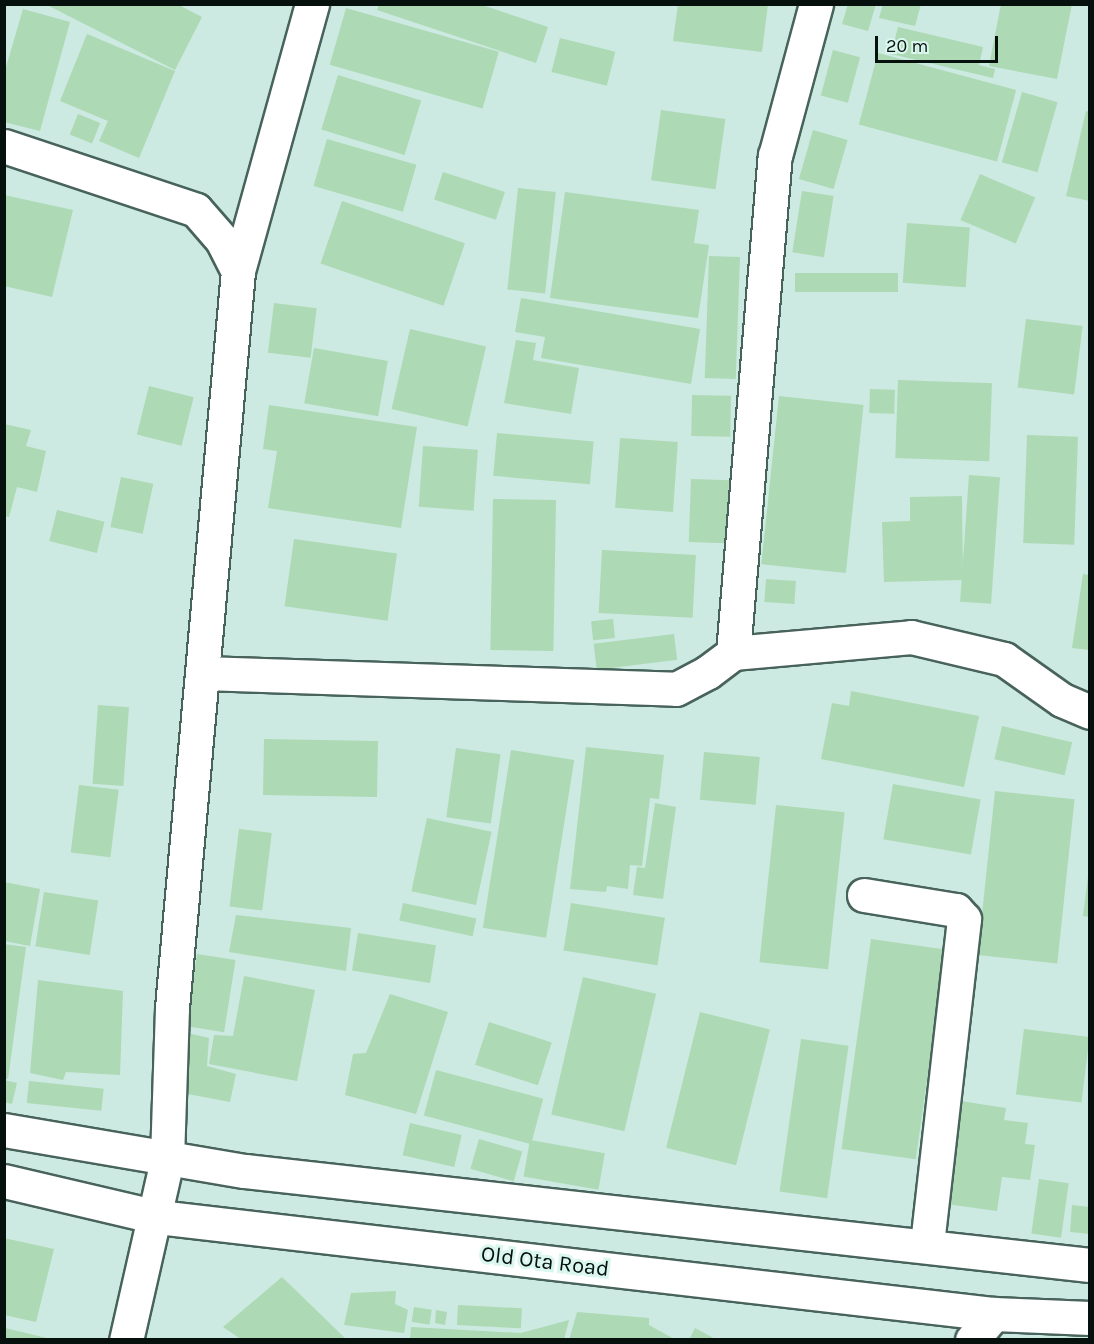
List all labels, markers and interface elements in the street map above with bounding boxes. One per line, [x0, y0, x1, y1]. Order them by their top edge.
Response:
scale bar [878, 24, 1001, 62]
text: 20 m [886, 35, 928, 57]
street label: Old Ota Road [479, 1241, 611, 1283]

